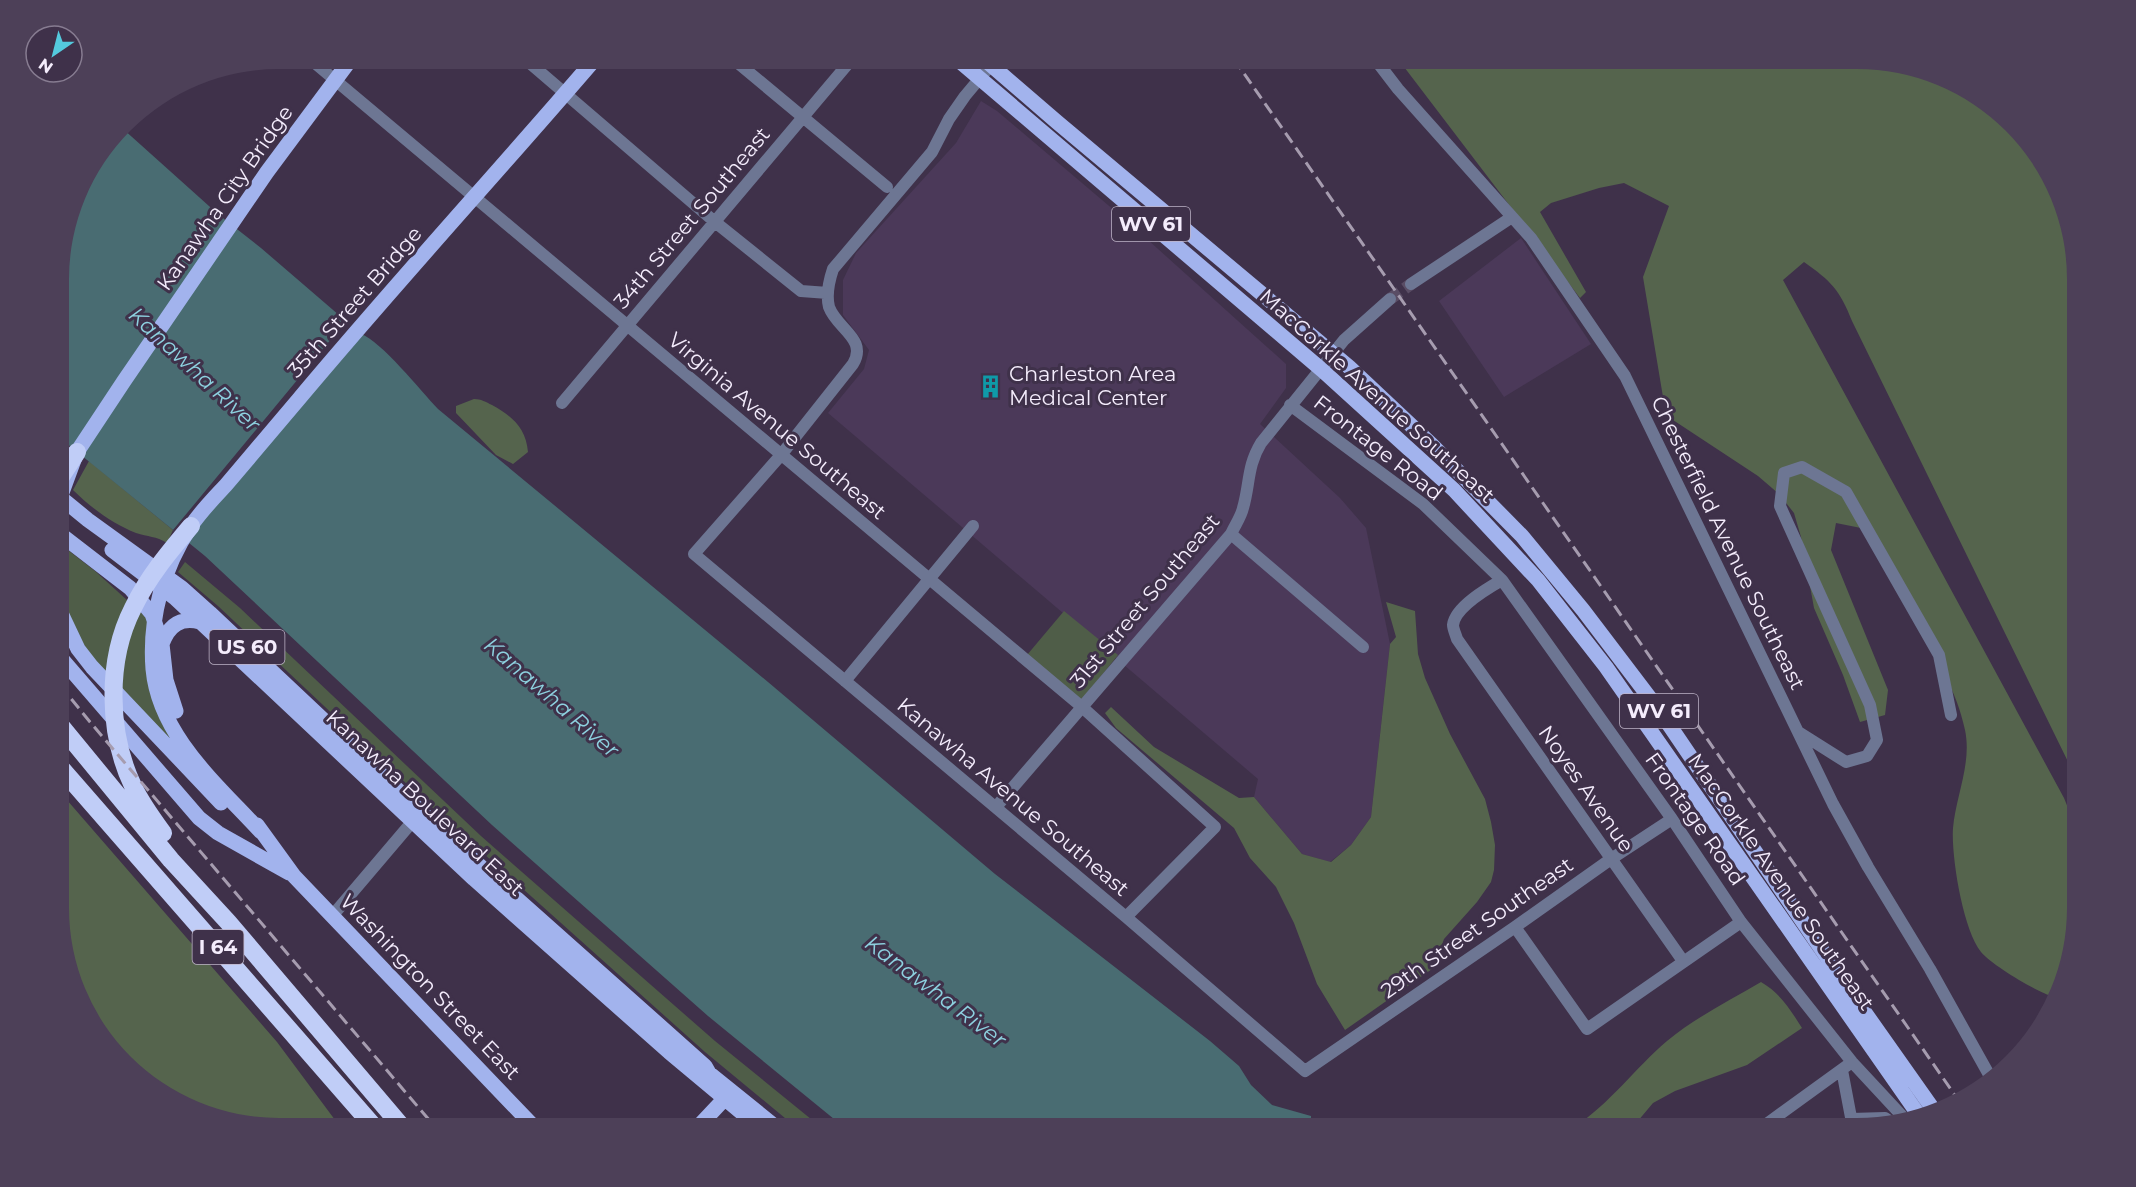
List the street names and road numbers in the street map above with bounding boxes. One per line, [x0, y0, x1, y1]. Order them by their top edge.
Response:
street label: Kanawha City Bridge [151, 100, 298, 295]
street label: 34th Street Southeast [608, 122, 775, 314]
road number: WV 61 [1112, 207, 1190, 241]
street label: 35th Street Bridge [282, 221, 427, 382]
street label: MacCorkle Avenue Southeast [1255, 283, 1500, 508]
street label: Virginia Avenue Southeast [663, 327, 891, 524]
street label: Frontage Road [1309, 390, 1448, 506]
street label: Chesterfield Avenue Southeast [1646, 392, 1811, 694]
street label: 31st Street Southeast [1065, 509, 1225, 693]
road number: US 60 [210, 630, 284, 664]
street label: Kanawha Avenue Southeast [892, 692, 1134, 901]
road number: WV 61 [1620, 694, 1698, 728]
street label: Kanawha Boulevard East [321, 704, 529, 901]
street label: Noyes Avenue [1534, 721, 1639, 857]
street label: Frontage Road [1640, 747, 1751, 890]
street label: MacCorkle Avenue Southeast [1683, 749, 1880, 1015]
street label: 29th Street Southeast [1376, 852, 1578, 1003]
street label: Washington Street East [335, 889, 526, 1085]
road number: I 64 [192, 930, 244, 964]

